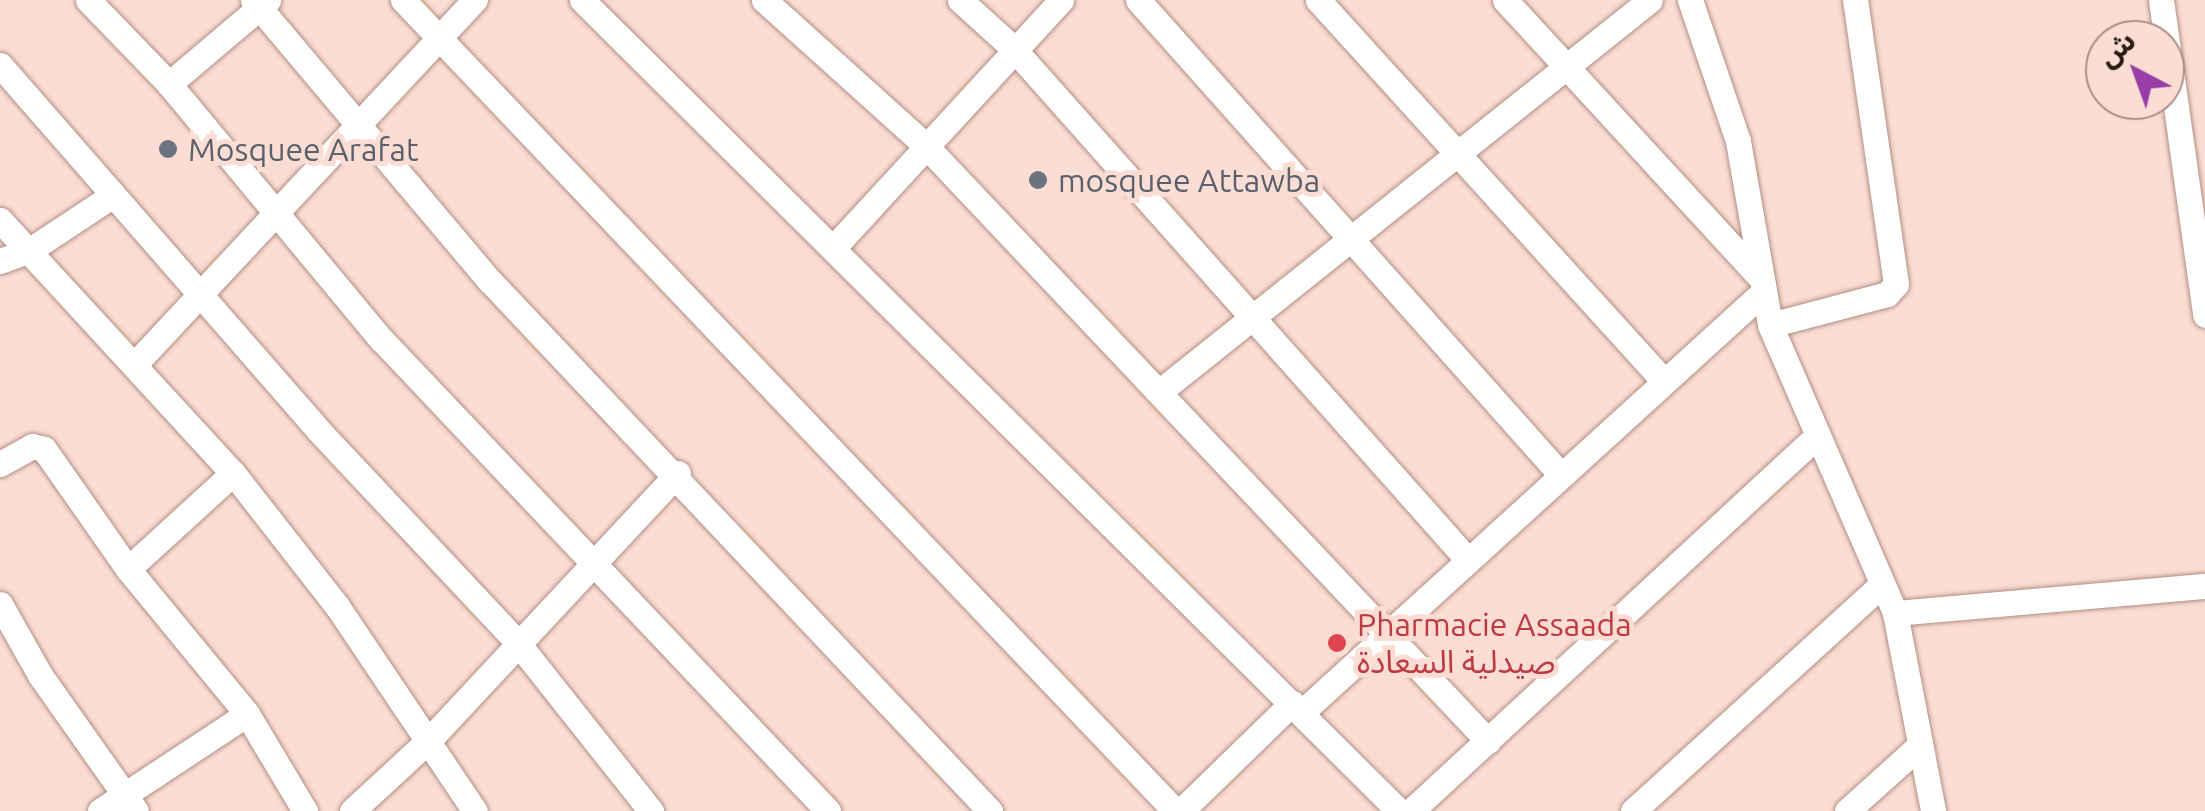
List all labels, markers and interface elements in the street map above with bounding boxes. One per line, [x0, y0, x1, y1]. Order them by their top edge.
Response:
north arrow [2085, 20, 2185, 120]
text: ش [2092, 24, 2141, 73]
place label: Mosquee Arafat [188, 130, 419, 168]
marker: Mosquee Arafat [157, 138, 179, 160]
place label: mosquee Attawba [1058, 161, 1320, 199]
marker: mosquee Attawba [1027, 169, 1049, 191]
place label: Pharmacie Assaada صيدلية السعادة [1357, 606, 1632, 681]
marker: Pharmacie Assaada صيدلية السعادة [1326, 632, 1348, 654]

